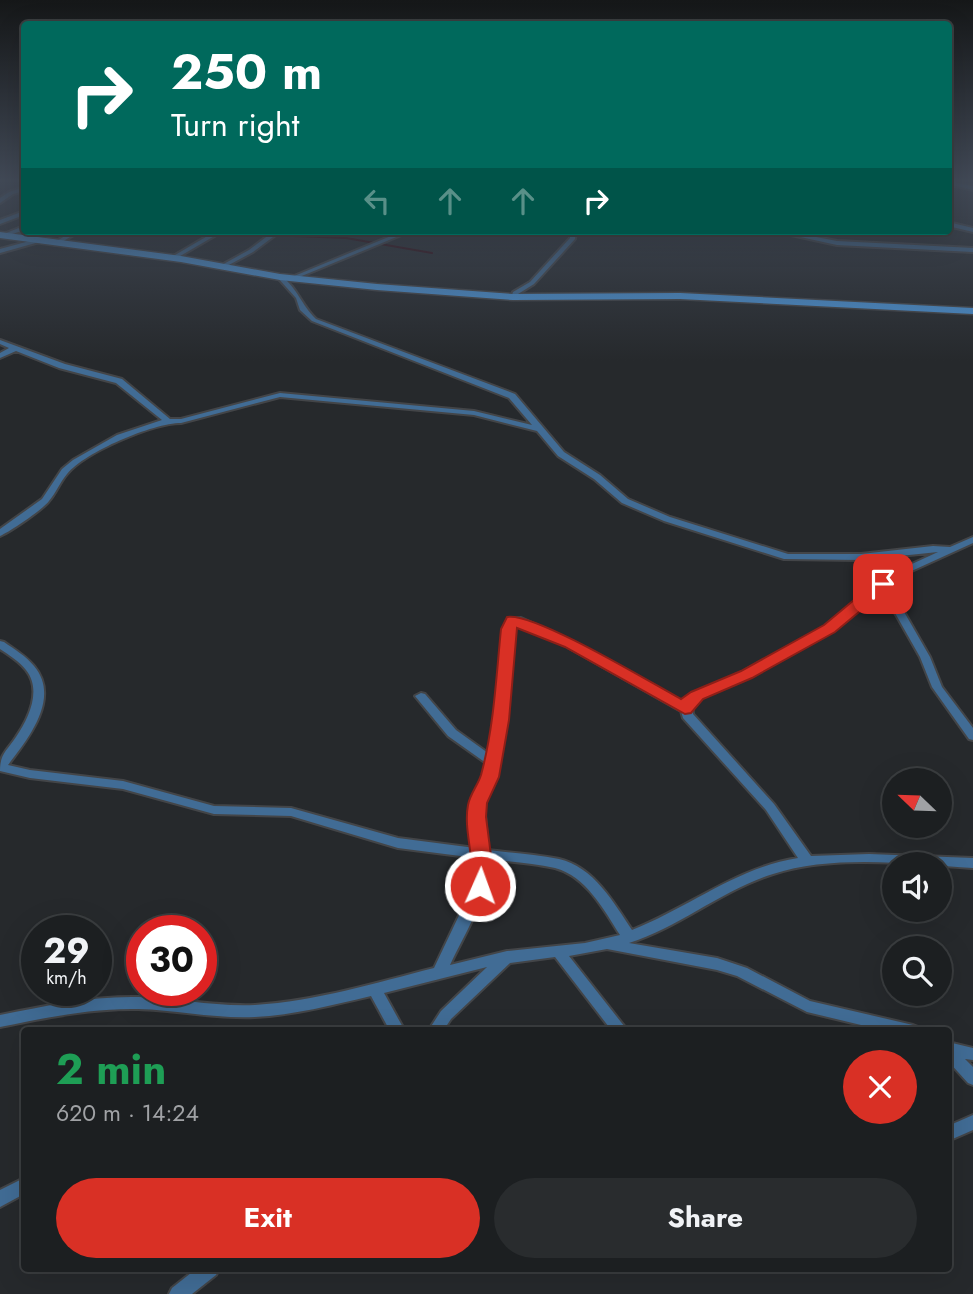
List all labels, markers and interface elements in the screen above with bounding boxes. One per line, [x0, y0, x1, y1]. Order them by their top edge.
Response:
text: 250 m [171, 37, 322, 107]
icon: right [56, 49, 147, 140]
text: Turn right [171, 102, 300, 148]
icon: left [358, 182, 396, 220]
icon: ahead [431, 182, 469, 220]
icon: ahead [504, 182, 542, 220]
icon: right [577, 182, 615, 220]
pin [853, 554, 913, 614]
icon: arrive [864, 565, 902, 603]
north arrow [882, 768, 952, 838]
map controls [882, 768, 952, 1006]
position arrow [443, 849, 517, 923]
button: sound [882, 852, 952, 922]
speed limit sign: 30 [126, 915, 217, 1006]
text: 29 [43, 926, 90, 976]
button: search [882, 936, 952, 1006]
text: km/h [46, 965, 87, 991]
text: 2 min [56, 1039, 166, 1100]
button: close [843, 1050, 917, 1124]
text: 620 m · 14:24 [56, 1096, 199, 1130]
button: Exit [56, 1178, 480, 1258]
button: Share [494, 1178, 917, 1258]

